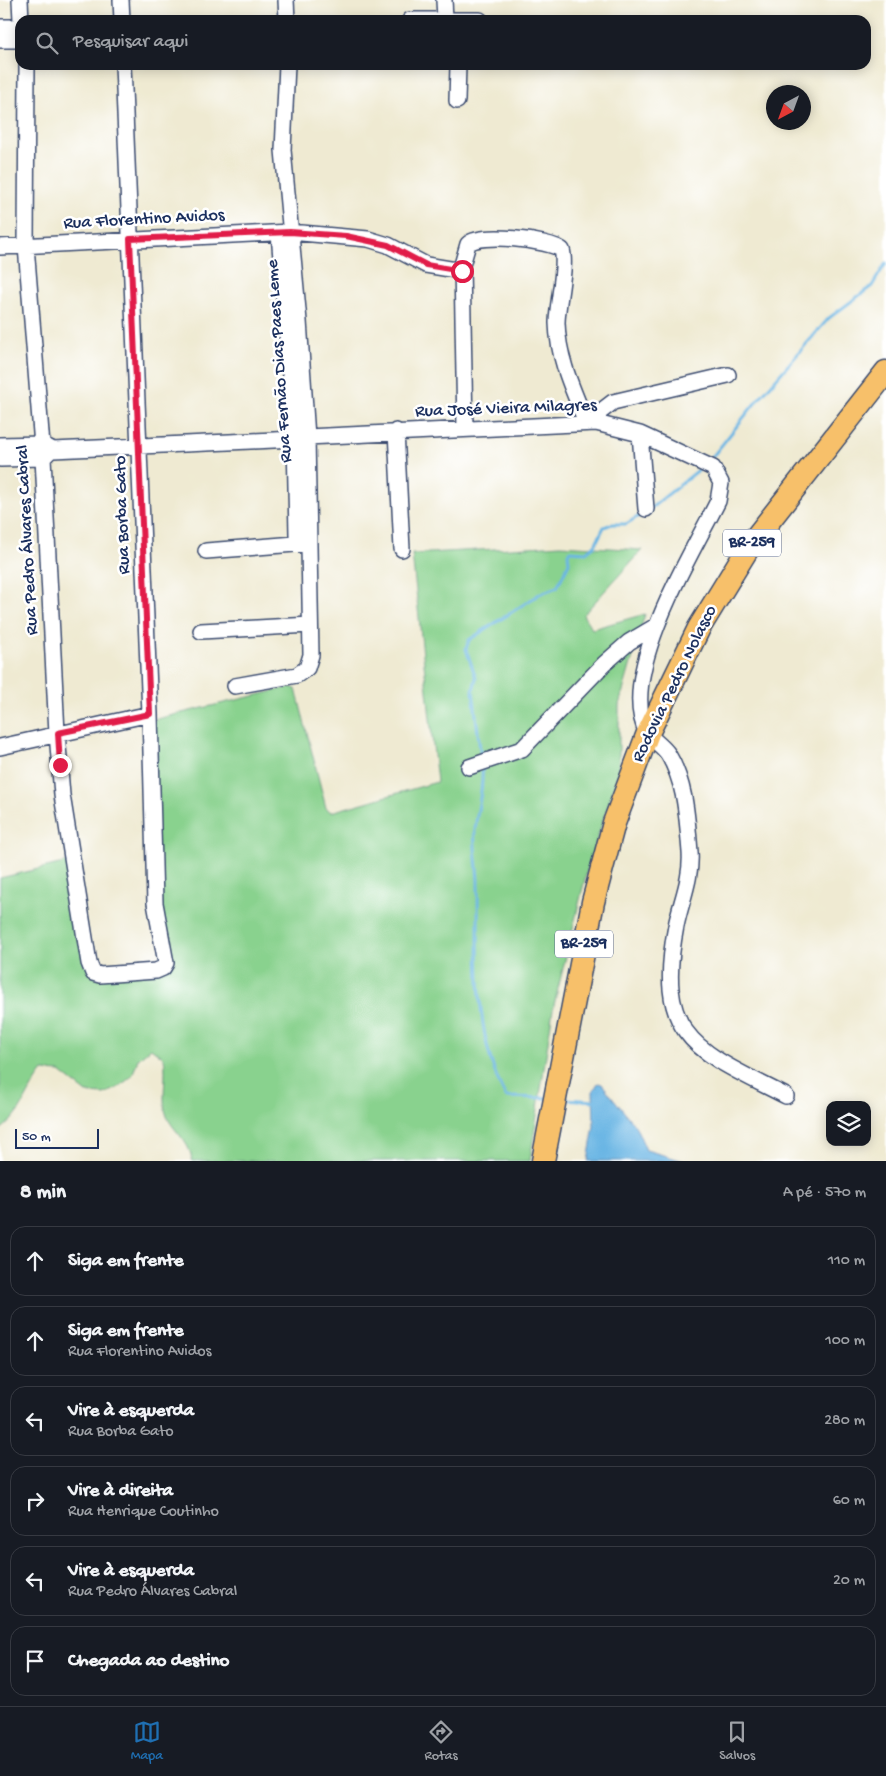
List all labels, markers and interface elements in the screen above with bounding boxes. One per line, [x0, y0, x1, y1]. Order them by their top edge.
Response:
search box [15, 15, 871, 70]
icon: search [33, 29, 61, 57]
text: Pesquisar aqui [73, 31, 188, 54]
north arrow [766, 85, 811, 130]
street label: Rua Florentino Avidos [63, 205, 226, 235]
street label: Rua Fernão Dias Paes Leme [262, 258, 298, 463]
route start [451, 260, 474, 283]
street label: Rua José Vieira Milagres [415, 395, 599, 423]
street label: Rua Pedro Álvares Cabral [12, 444, 43, 636]
street label: Rua Borba Gato [110, 455, 136, 575]
road number: BR-259 [723, 530, 781, 556]
street label: Rodovia Pedro Nolasco [628, 602, 722, 766]
route end [49, 754, 72, 777]
road number: BR-259 [555, 931, 613, 958]
map controls [826, 1101, 871, 1146]
button: layers [826, 1101, 871, 1146]
scale bar [15, 1126, 99, 1149]
text: 50 m [22, 1129, 51, 1146]
text: 8 min [20, 1181, 66, 1206]
text: A pé · 570 m [783, 1184, 866, 1203]
icon: ahead [21, 1247, 49, 1275]
text: Siga em frente [68, 1250, 184, 1273]
text: 110 m [828, 1252, 865, 1271]
text: Siga em frente [68, 1320, 184, 1343]
icon: ahead [21, 1327, 49, 1355]
text: 100 m [825, 1332, 865, 1351]
text: Rua Florentino Avidos [68, 1343, 211, 1362]
text: Vire à esquerda [68, 1400, 194, 1423]
icon: left [21, 1407, 49, 1435]
text: 280 m [824, 1412, 865, 1431]
text: Rua Borba Gato [68, 1423, 174, 1442]
text: Vire à direita [68, 1480, 173, 1503]
icon: right [21, 1487, 49, 1515]
text: 60 m [833, 1492, 865, 1511]
text: Rua Henrique Coutinho [68, 1503, 219, 1522]
text: Vire à esquerda [68, 1560, 194, 1583]
icon: left [21, 1567, 49, 1595]
text: 20 m [833, 1572, 865, 1591]
text: Rua Pedro Álvares Cabral [68, 1583, 237, 1602]
icon: arrive [21, 1647, 49, 1675]
text: Chegada ao destino [68, 1650, 229, 1673]
tab: Mapa [131, 1718, 163, 1765]
tab: Rotas [424, 1718, 458, 1765]
tab: Salvos [719, 1718, 755, 1765]

